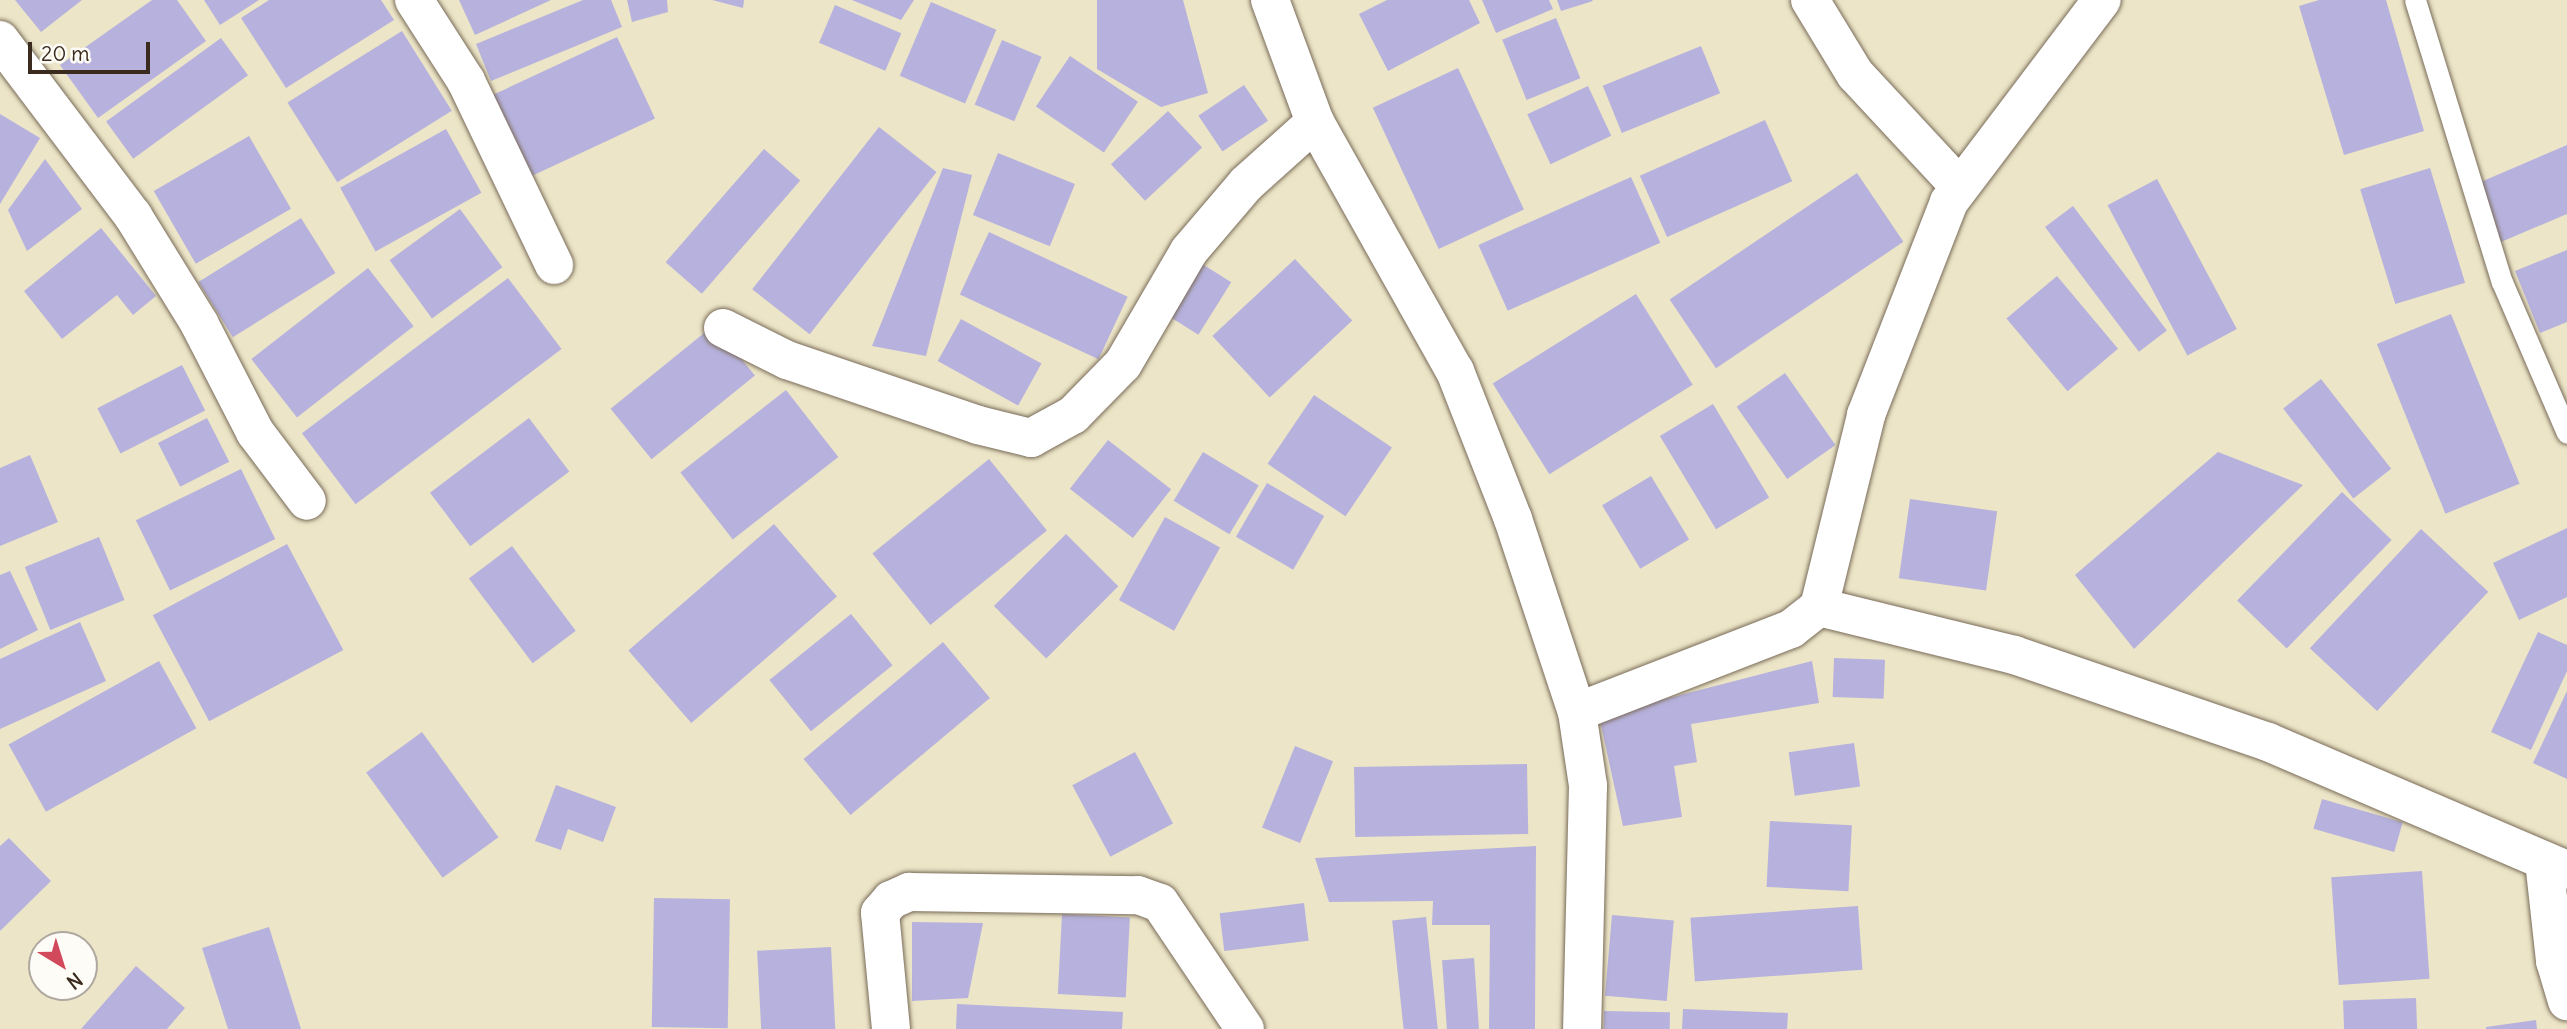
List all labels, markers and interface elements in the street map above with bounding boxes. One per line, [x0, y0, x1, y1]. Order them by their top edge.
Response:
scale bar [32, 28, 154, 72]
text: 20 m [41, 40, 90, 67]
north arrow [28, 931, 98, 1001]
text: N [62, 967, 87, 994]

